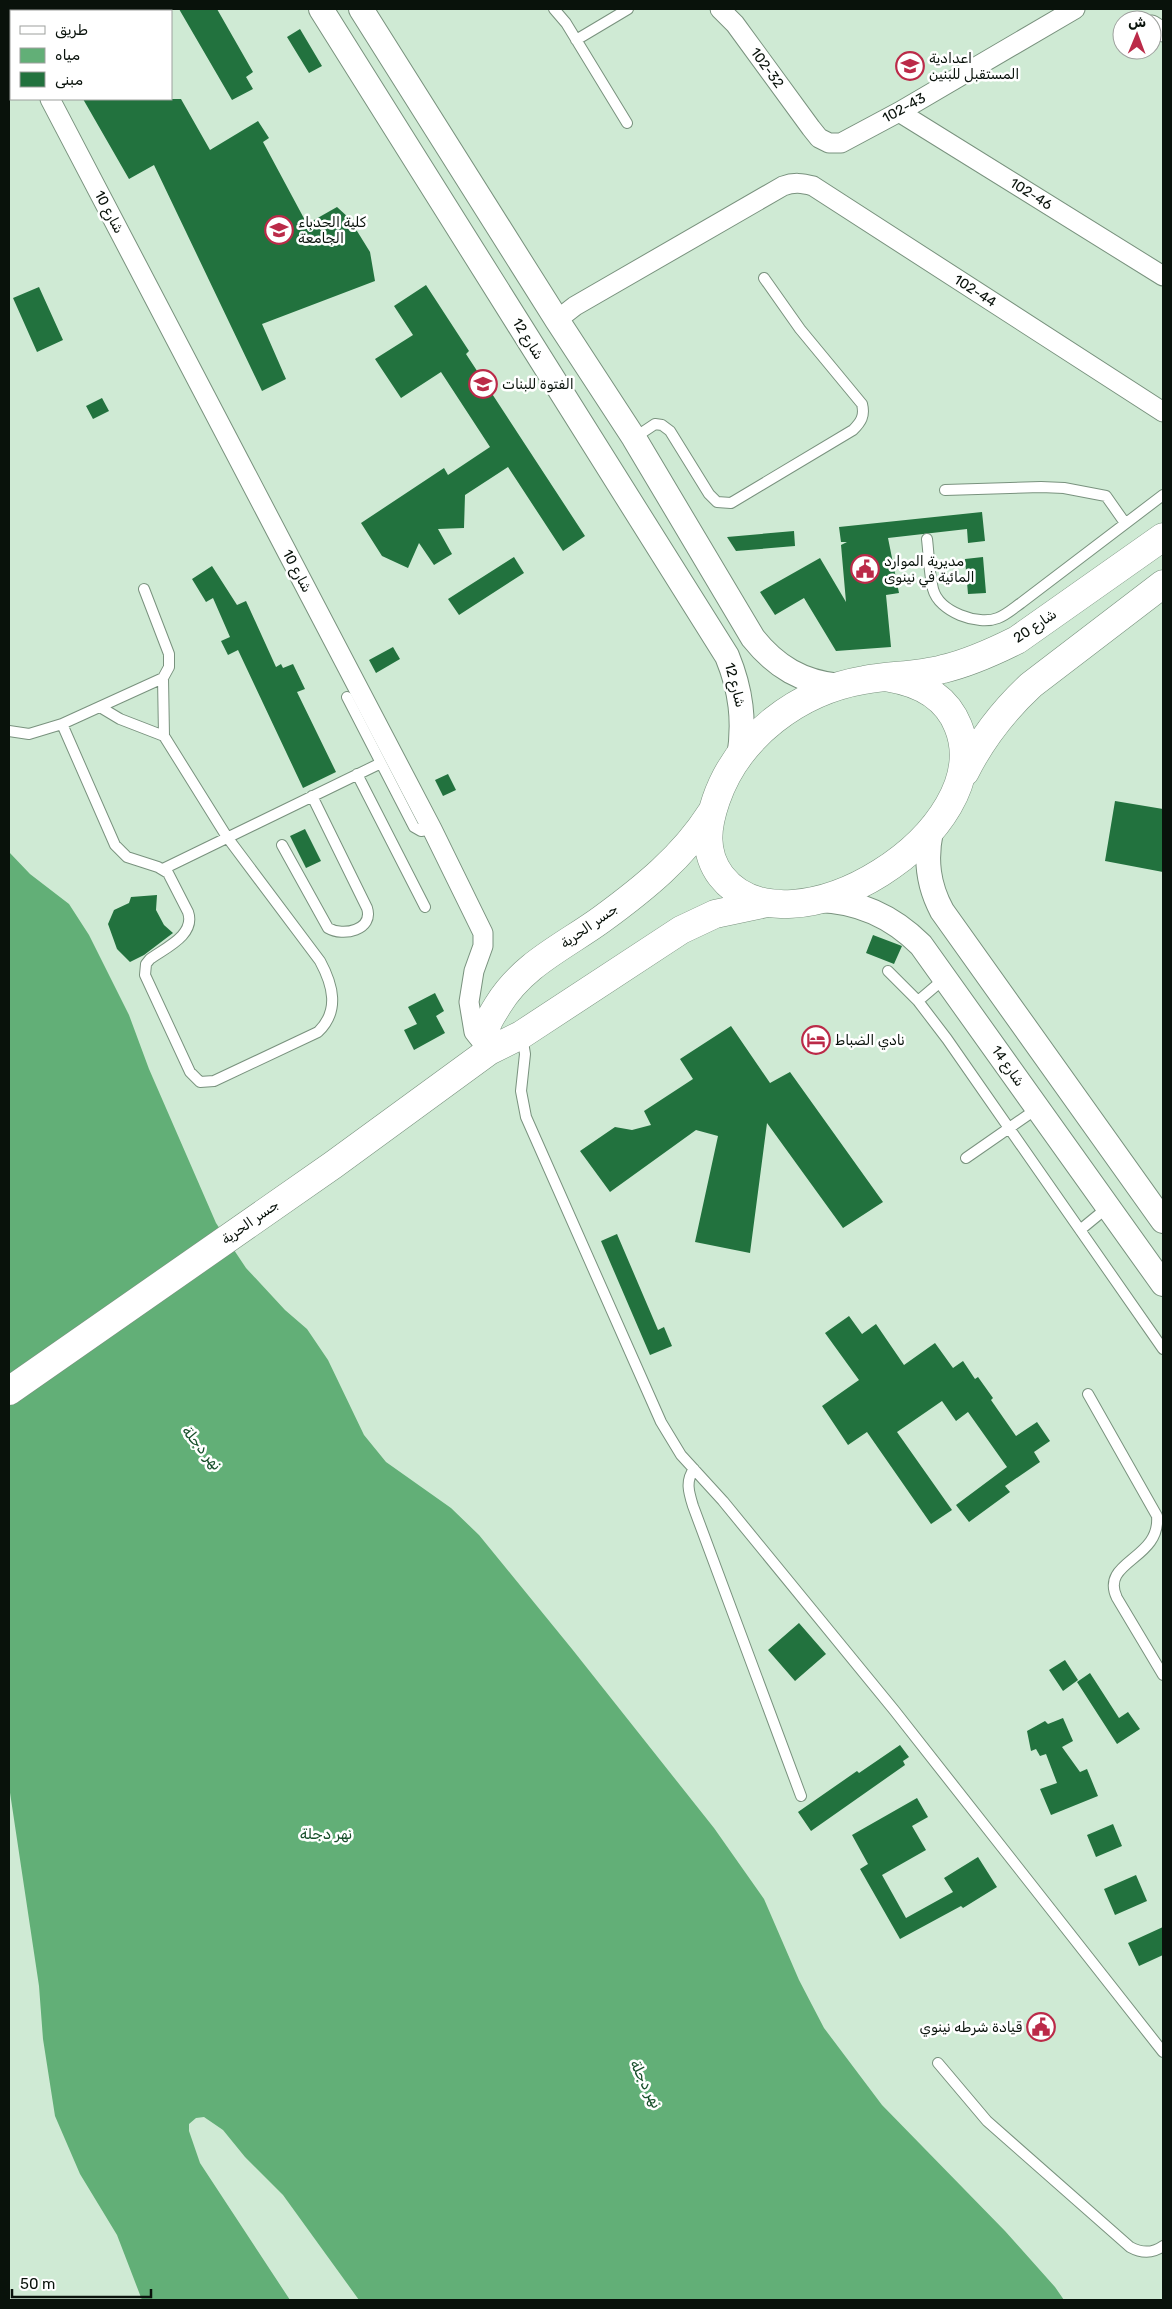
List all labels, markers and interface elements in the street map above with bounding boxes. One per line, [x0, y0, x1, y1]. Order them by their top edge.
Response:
legend [10, 10, 172, 100]
north arrow [1112, 10, 1162, 60]
text: ش [1128, 14, 1146, 31]
text: طريق [55, 21, 88, 39]
street label: 102-32 [747, 44, 787, 92]
text: مياه [55, 46, 80, 64]
place label: اعدادية المستقبل للبنين [929, 50, 1019, 83]
school or university icon: اعدادية المستقبل للبنين [895, 51, 925, 81]
text: مبنى [55, 71, 83, 89]
street label: 102-43 [879, 89, 929, 127]
street label: 102-46 [1007, 174, 1055, 214]
street label: شارع 10 [89, 188, 127, 237]
place label: كلية الحدباء الجامعة [298, 214, 367, 247]
school or university icon: كلية الحدباء الجامعة [264, 215, 294, 245]
street label: 102-44 [951, 271, 1000, 311]
street label: شارع 12 [507, 315, 547, 364]
school or university icon: الفتوة للبنات [468, 369, 498, 399]
place label: الفتوة للبنات [502, 376, 574, 393]
street label: شارع 10 [277, 547, 315, 596]
place label: مديرية الموارد المائية في نينوى [884, 553, 975, 588]
public building icon: مديرية الموارد المائية في نينوى [850, 554, 880, 584]
street label: شارع 20 [1010, 605, 1061, 648]
street label: شارع 12 [719, 661, 749, 710]
street label: جسر الحرية [557, 900, 621, 952]
hotel icon: نادي الضباط [801, 1025, 831, 1055]
place label: نادي الضباط [835, 1032, 905, 1050]
street label: شارع 14 [986, 1042, 1028, 1091]
street label: جسر الحرية [218, 1196, 282, 1248]
water label: نهر دجلة [178, 1422, 226, 1474]
water label: نهر دجلة [300, 1825, 352, 1843]
public building icon: قيادة شرطه نينوي [1026, 2012, 1056, 2042]
place label: قيادة شرطه نينوي [920, 2019, 1022, 2037]
water label: نهر دجلة [626, 2057, 666, 2111]
scale bar [12, 2266, 151, 2298]
text: 50 m [20, 2275, 55, 2293]

